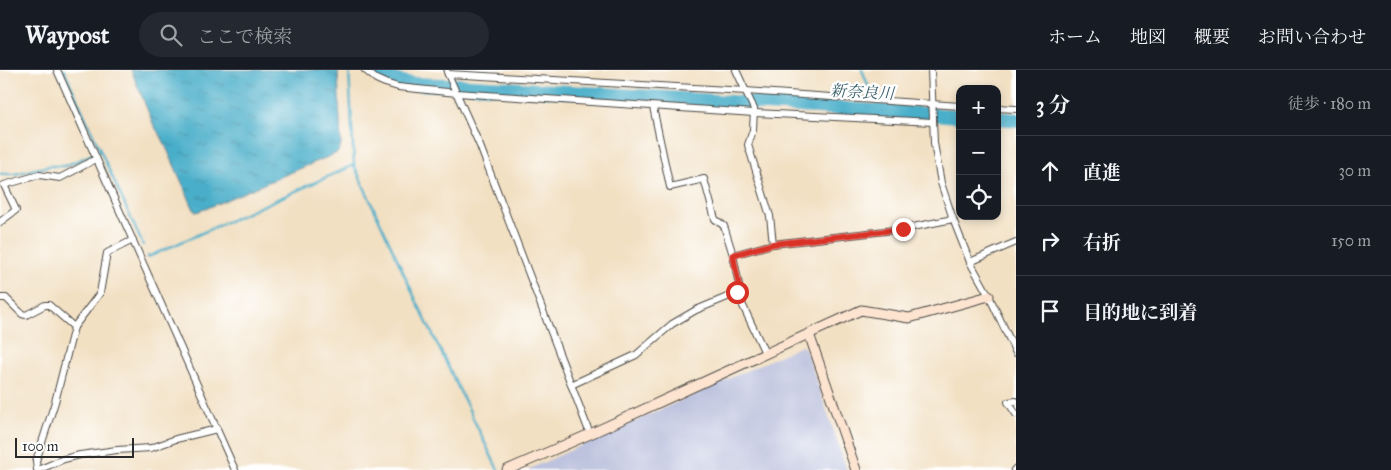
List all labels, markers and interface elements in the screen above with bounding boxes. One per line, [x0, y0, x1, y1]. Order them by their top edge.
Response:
search box [139, 12, 489, 57]
text: Waypost [25, 20, 109, 50]
icon: search [157, 21, 185, 49]
text: ここで検索 [197, 25, 292, 48]
text: ホーム [1048, 26, 1102, 48]
text: 地図 [1130, 26, 1166, 48]
text: 概要 [1194, 26, 1230, 48]
text: お問い合わせ [1258, 26, 1366, 48]
water label: 新奈良川 [830, 81, 896, 103]
map controls [956, 85, 1001, 220]
button: + [956, 85, 1001, 130]
text: 3 分 [1036, 92, 1070, 118]
text: 徒歩 · 180 m [1288, 94, 1371, 113]
button: − [956, 130, 1001, 175]
icon: ahead [1036, 157, 1064, 185]
text: 直進 [1083, 161, 1121, 184]
text: 30 m [1338, 161, 1371, 180]
button: locate [956, 175, 1001, 220]
route end [892, 218, 915, 241]
icon: right [1036, 227, 1064, 255]
text: 右折 [1083, 231, 1121, 254]
text: 150 m [1331, 231, 1371, 250]
route start [726, 281, 749, 304]
icon: arrive [1036, 297, 1064, 325]
text: 目的地に到着 [1083, 301, 1197, 324]
scale bar [15, 435, 134, 458]
text: 100 m [22, 438, 59, 455]

